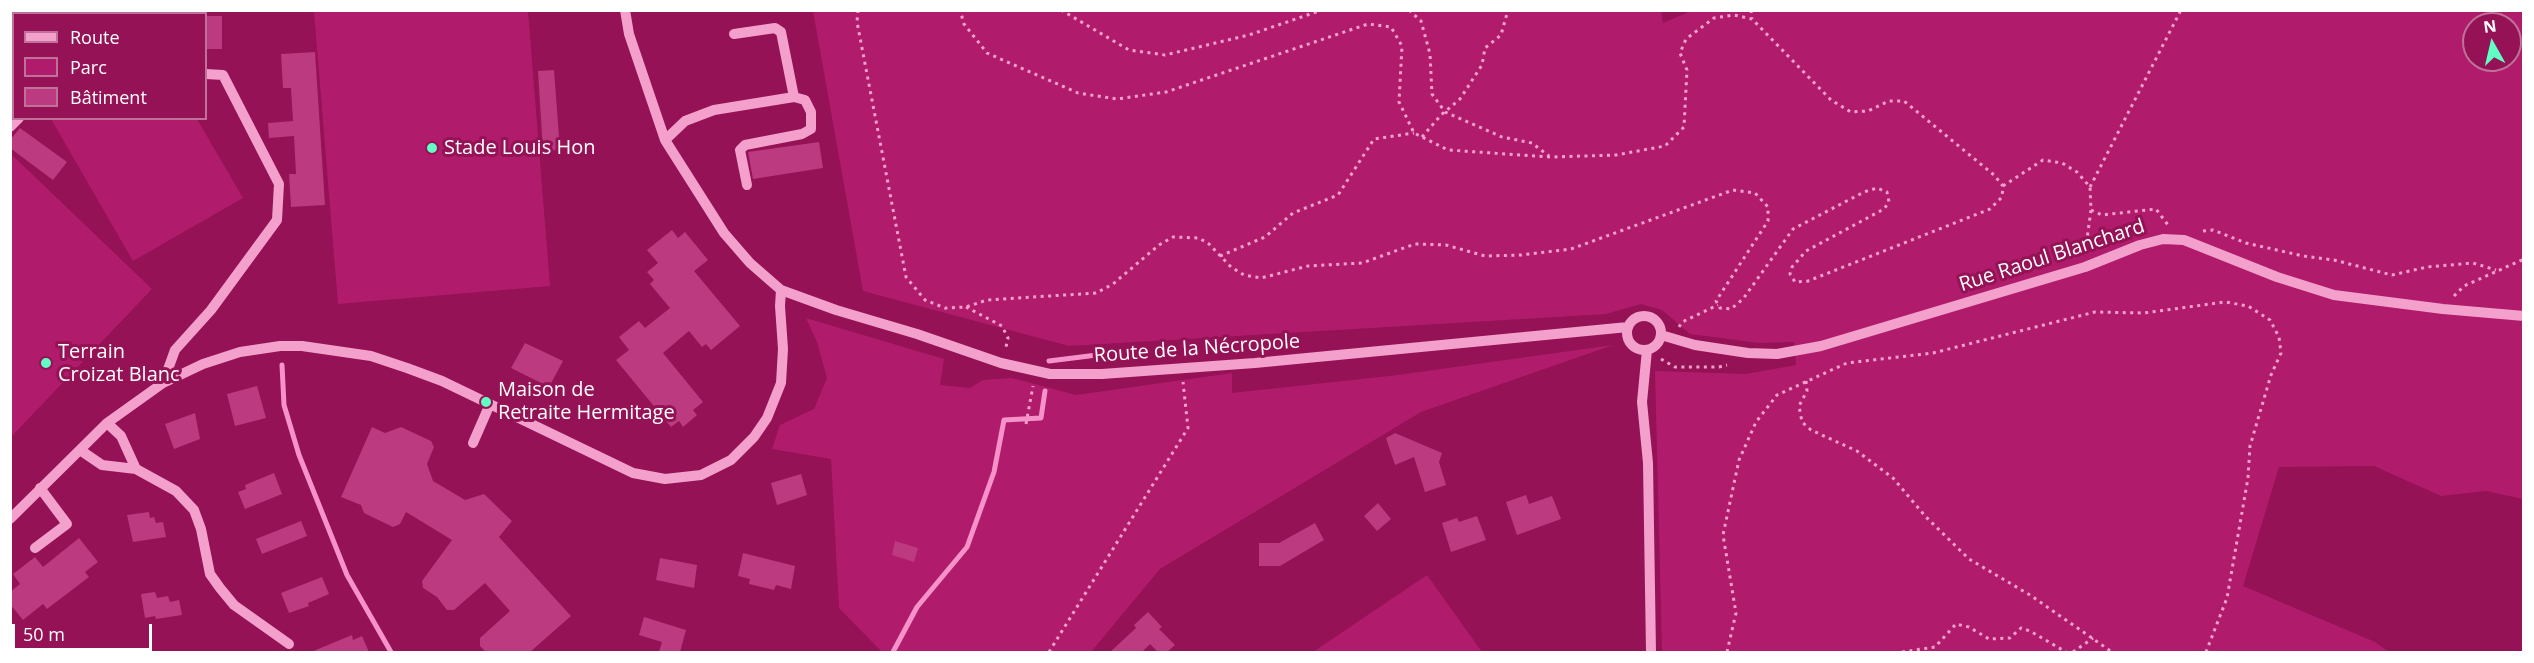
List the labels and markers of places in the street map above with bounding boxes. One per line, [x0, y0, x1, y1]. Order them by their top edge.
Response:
place label: Stade Louis Hon [444, 136, 595, 160]
marker: Stade Louis Hon [425, 141, 439, 155]
place label: Terrain Croizat Blanc [58, 340, 180, 387]
marker: Terrain Croizat Blanc [39, 356, 53, 370]
place label: Maison de Retraite Hermitage [498, 378, 675, 425]
marker: Maison de Retraite Hermitage [479, 395, 493, 409]

